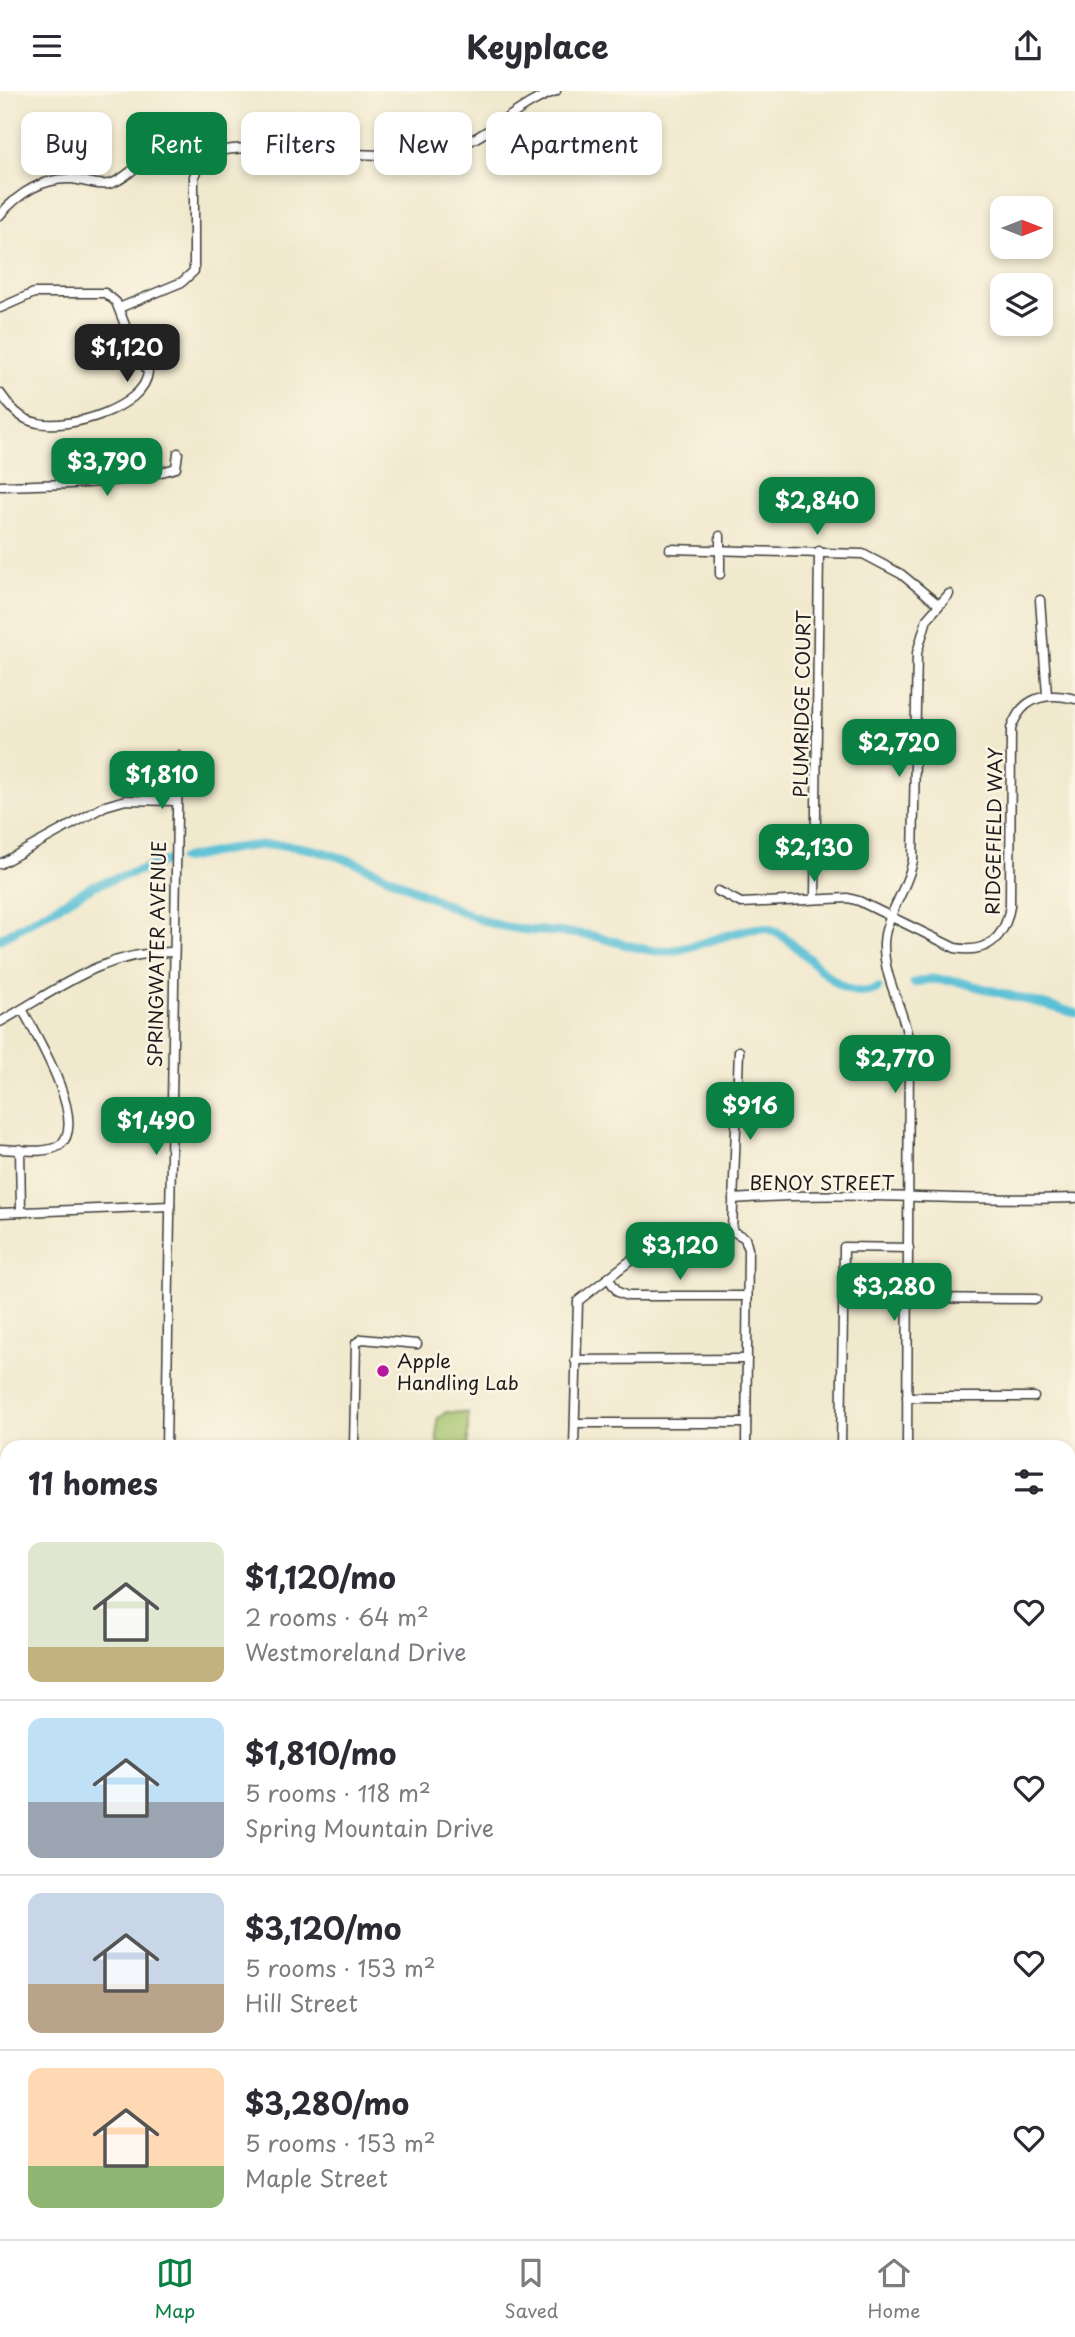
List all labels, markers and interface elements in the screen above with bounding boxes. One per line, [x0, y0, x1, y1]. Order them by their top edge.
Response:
text: Keyplace [466, 22, 609, 70]
icon: menu [28, 27, 66, 65]
icon: share [1009, 27, 1047, 65]
chip: Buy [21, 112, 112, 175]
chip: Rent [126, 112, 227, 175]
chip: Filters [241, 112, 360, 175]
chip: New [374, 112, 472, 175]
chip: Apartment [486, 112, 662, 175]
north arrow [990, 196, 1054, 259]
map controls [990, 196, 1053, 336]
button: layers [990, 273, 1053, 336]
pin: $1,120 [70, 324, 184, 384]
text: $1,120 [91, 329, 163, 364]
pin: $3,790 [50, 439, 164, 498]
text: $3,790 [67, 443, 147, 478]
pin: $2,840 [760, 477, 874, 537]
text: $2,840 [775, 482, 859, 517]
street label: PLUMRIDGE COURT [785, 610, 817, 798]
pin: $2,720 [842, 719, 956, 779]
text: $2,720 [858, 724, 940, 759]
street label: RIDGEFIELD WAY [978, 747, 1008, 915]
pin: $1,810 [105, 751, 219, 811]
text: $1,810 [126, 756, 198, 791]
pin: $2,130 [757, 825, 871, 884]
text: $2,130 [775, 829, 853, 864]
street label: SPRINGWATER AVENUE [140, 840, 172, 1068]
pin: $2,770 [838, 1035, 952, 1095]
text: $2,770 [855, 1040, 935, 1075]
pin: $916 [709, 1083, 791, 1142]
text: $916 [722, 1087, 778, 1122]
pin: $1,490 [99, 1097, 213, 1157]
text: $1,490 [117, 1102, 195, 1137]
street label: BENOY STREET [749, 1168, 895, 1196]
pin: $3,120 [623, 1223, 737, 1282]
text: $3,120 [642, 1227, 718, 1262]
pin: $3,280 [837, 1263, 951, 1323]
text: $3,280 [853, 1268, 935, 1303]
place label: Apple Handling Lab [397, 1346, 519, 1396]
marker: Apple Handling Lab [375, 1363, 391, 1379]
text: 11 homes [28, 1460, 158, 1505]
icon: filters [1010, 1463, 1048, 1501]
text: $1,120/mo [245, 1554, 396, 1599]
icon: home [84, 1570, 168, 1654]
icon: heart [1010, 1593, 1048, 1631]
text: 2 rooms · 64 m² [245, 1599, 429, 1634]
text: Westmoreland Drive [245, 1634, 467, 1669]
text: $1,810/mo [245, 1730, 396, 1775]
icon: home [84, 1746, 168, 1830]
icon: heart [1010, 1769, 1048, 1807]
text: 5 rooms · 118 m² [245, 1775, 431, 1810]
text: Spring Mountain Drive [245, 1810, 494, 1845]
text: $3,120/mo [245, 1905, 401, 1950]
icon: home [84, 1921, 168, 2005]
icon: heart [1010, 1944, 1048, 1982]
text: 5 rooms · 153 m² [245, 1950, 436, 1985]
text: Hill Street [245, 1985, 358, 2020]
text: $3,280/mo [245, 2080, 409, 2125]
icon: home [84, 2096, 168, 2180]
icon: heart [1010, 2119, 1048, 2157]
text: 5 rooms · 153 m² [245, 2125, 436, 2160]
text: Maple Street [245, 2160, 388, 2195]
tab: Map [155, 2254, 195, 2324]
tab: Saved [504, 2254, 558, 2324]
tab: Home [868, 2254, 920, 2324]

